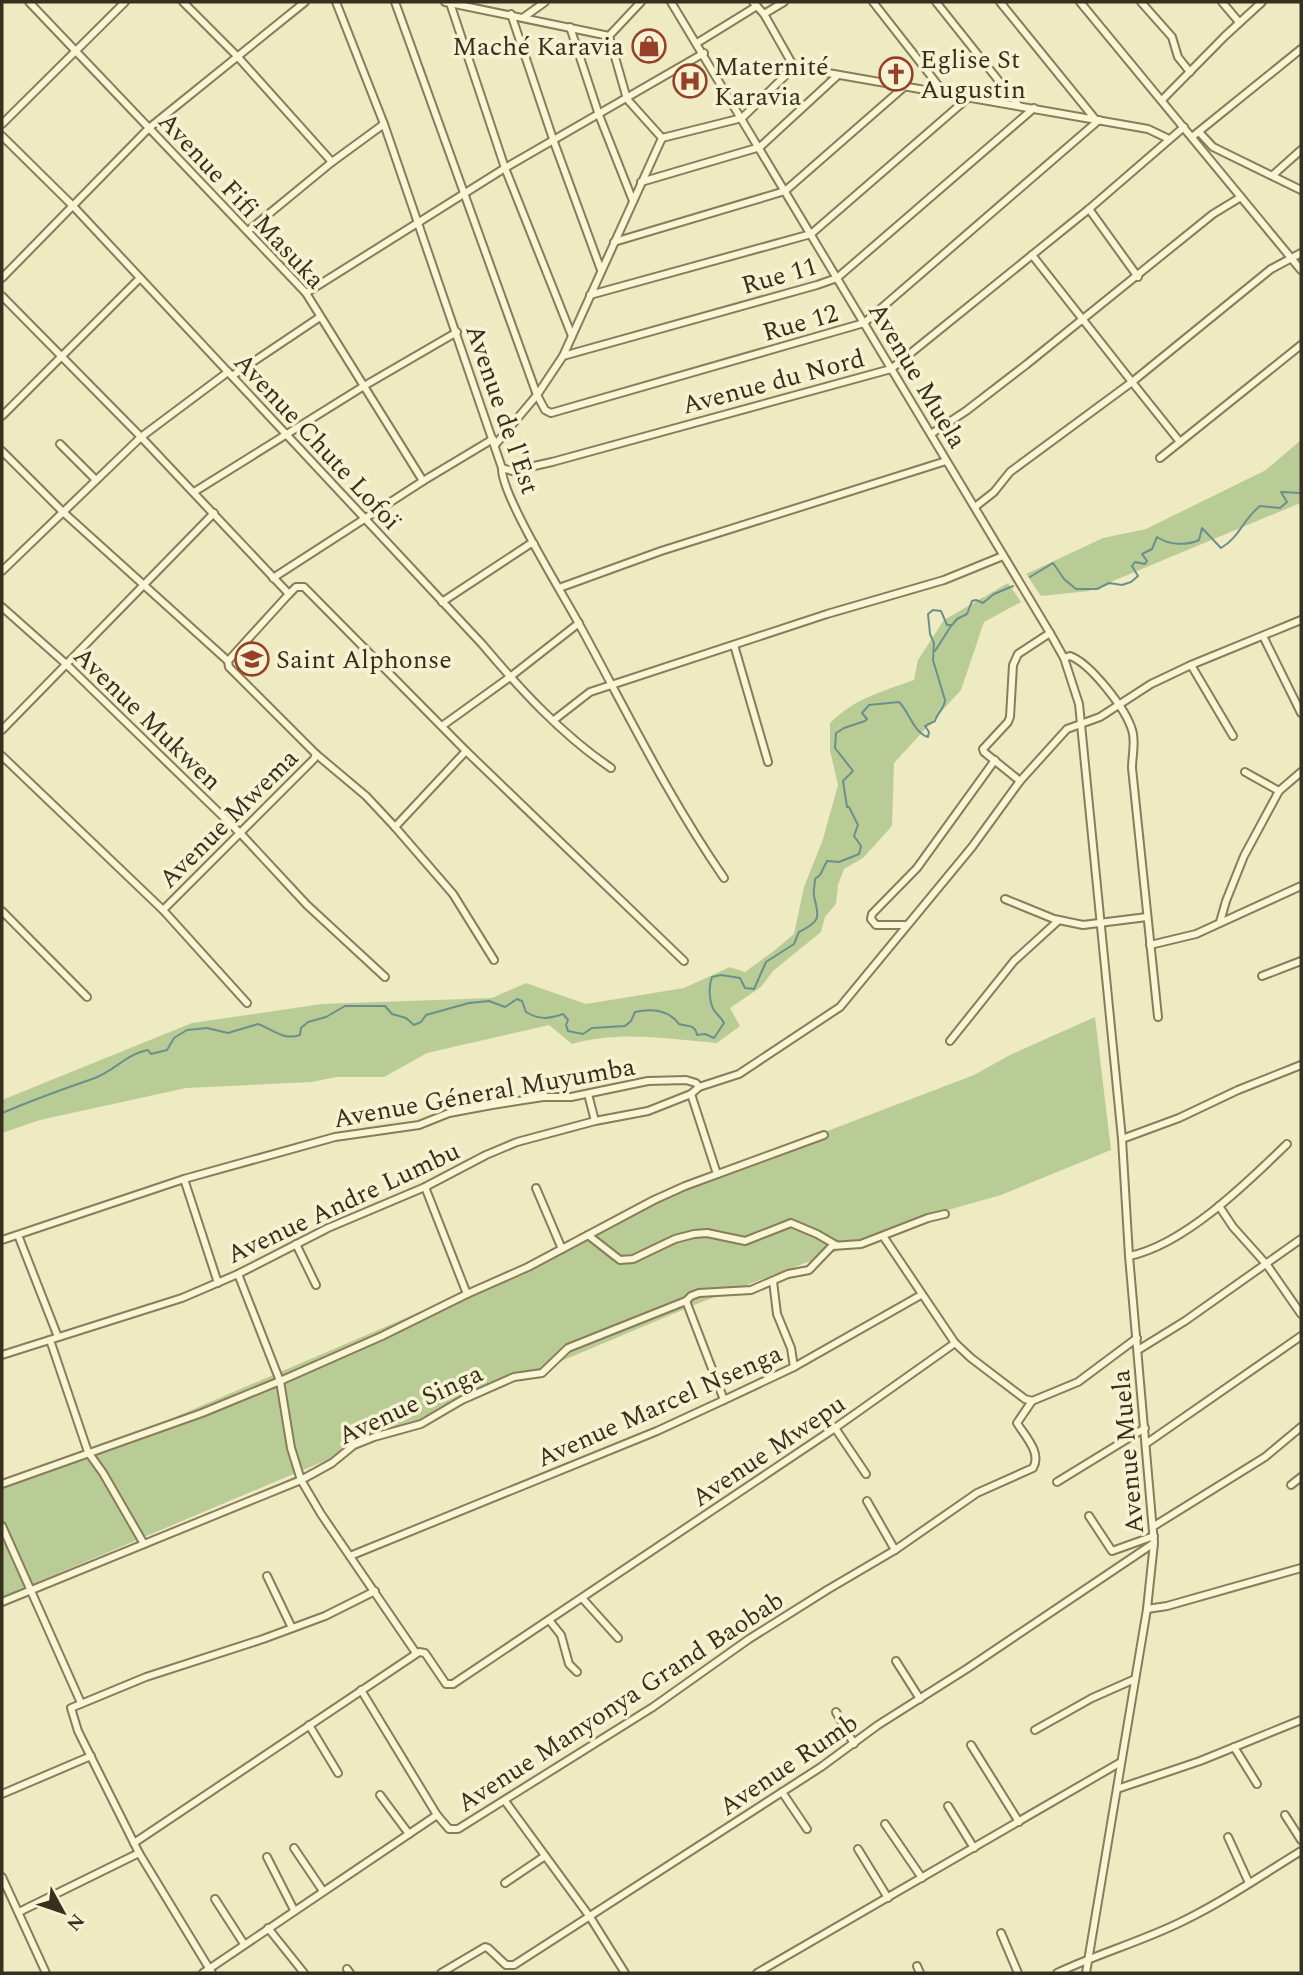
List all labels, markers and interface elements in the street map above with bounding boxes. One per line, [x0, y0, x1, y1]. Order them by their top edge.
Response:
place label: Maché Karavia [452, 27, 624, 67]
shop icon: Maché Karavia [630, 27, 668, 65]
place label: Eglise St Augustin [920, 40, 1026, 110]
place label: Maternité Karavia [714, 47, 829, 117]
church icon: Eglise St Augustin [877, 55, 915, 93]
hospital icon: Maternité Karavia [671, 62, 709, 100]
street label: Avenue Fifi Masuka [148, 103, 335, 299]
street label: Rue 11 [737, 246, 822, 306]
street label: Rue 12 [758, 293, 843, 353]
street label: Avenue Muela [858, 295, 977, 457]
street label: Avenue de l'Est [454, 319, 550, 500]
street label: Avenue du Nord [677, 338, 869, 426]
street label: Avenue Chute Lofoï [224, 344, 411, 540]
street label: Avenue Mukwen [64, 637, 231, 800]
school or university icon: Saint Alphonse [233, 640, 271, 678]
place label: Saint Alphonse [276, 640, 452, 680]
street label: Avenue Mwema [149, 739, 308, 898]
street label: Avenue Géneral Muyumba [330, 1047, 639, 1139]
street label: Avenue Andre Lumbu [220, 1131, 467, 1275]
street label: Avenue Marcel Nsenga [530, 1334, 789, 1478]
street label: Avenue Singa [331, 1354, 490, 1456]
street label: Avenue Muela [1101, 1368, 1155, 1536]
street label: Avenue Mwepu [683, 1384, 854, 1517]
street label: Avenue Manyonya Grand Baobab [449, 1581, 792, 1823]
street label: Avenue Rumb [711, 1703, 866, 1826]
north arrow [28, 1877, 98, 1947]
text: N [59, 1907, 91, 1937]

